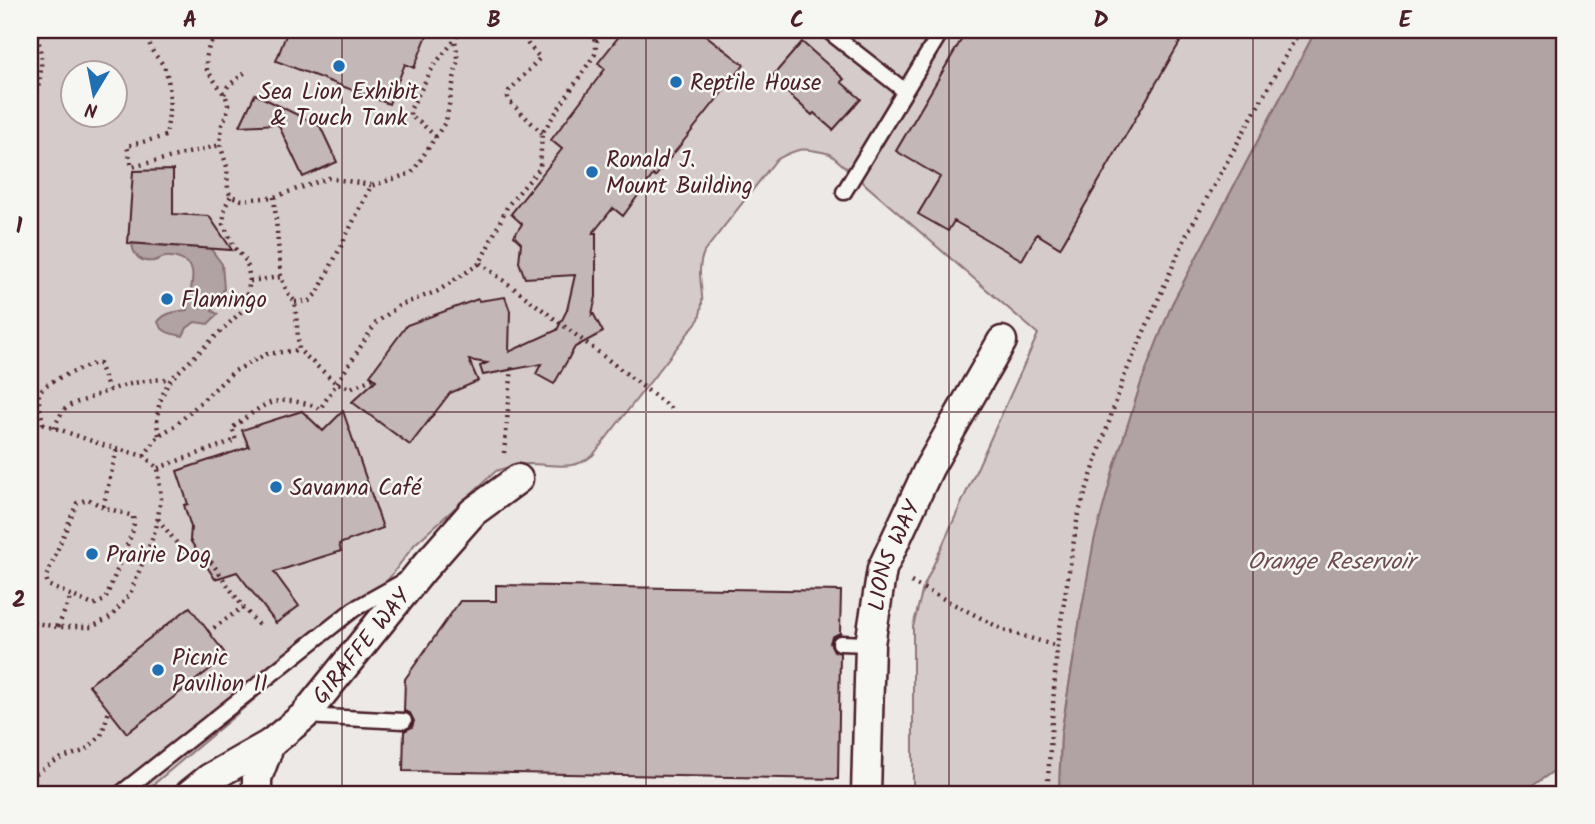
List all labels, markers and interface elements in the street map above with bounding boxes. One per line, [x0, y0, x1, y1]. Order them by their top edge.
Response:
text: A [183, 3, 197, 39]
text: B [487, 3, 501, 39]
text: C [790, 3, 804, 39]
text: D [1093, 3, 1109, 39]
text: E [1399, 3, 1413, 39]
marker: Sea Lion Exhibit & Touch Tank [331, 58, 347, 74]
north arrow [60, 60, 130, 130]
place label: Reptile House [690, 66, 821, 102]
marker: Reptile House [668, 74, 684, 90]
place label: Sea Lion Exhibit & Touch Tank [259, 75, 420, 137]
text: N [83, 93, 100, 125]
place label: Ronald J. Mount Building [606, 143, 753, 205]
marker: Ronald J. Mount Building [584, 164, 600, 180]
text: 1 [16, 209, 23, 245]
place label: Flamingo [181, 283, 267, 319]
marker: Flamingo [159, 291, 175, 307]
place label: Savanna Café [290, 471, 422, 507]
marker: Savanna Café [268, 479, 284, 495]
street label: LIONS WAY [860, 494, 932, 614]
place label: Prairie Dog [106, 538, 211, 574]
water label: Orange Reservoir [1248, 543, 1420, 582]
marker: Prairie Dog [84, 546, 100, 562]
street label: GIRAFFE WAY [304, 580, 421, 713]
text: 2 [12, 583, 26, 619]
place label: Picnic Pavilion II [172, 641, 268, 703]
marker: Picnic Pavilion II [150, 662, 166, 678]

